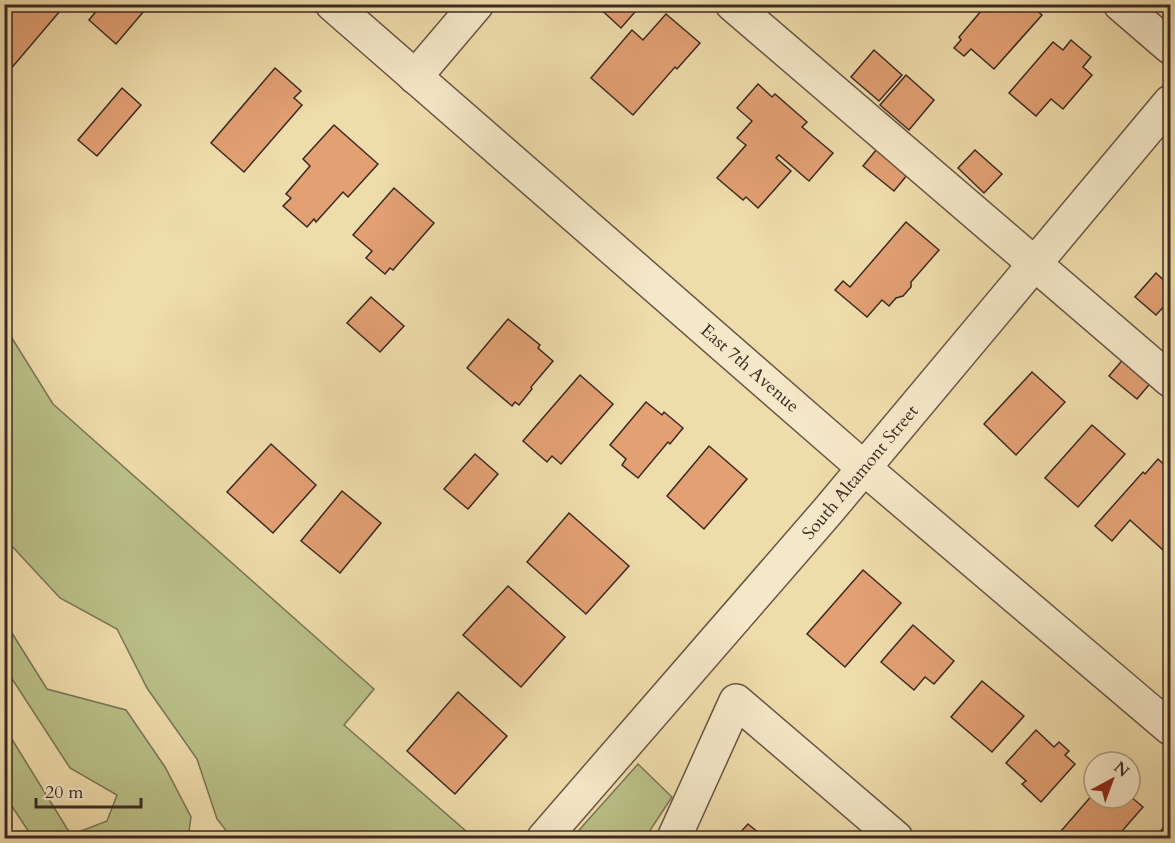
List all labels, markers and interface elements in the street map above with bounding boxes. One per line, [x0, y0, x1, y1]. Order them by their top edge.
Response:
street label: East 7th Avenue [695, 318, 804, 418]
street label: South Altamont Street [797, 399, 924, 545]
north arrow [1082, 750, 1142, 810]
text: N [1109, 757, 1134, 782]
scale bar [36, 771, 141, 809]
text: 20 m [45, 780, 84, 805]

